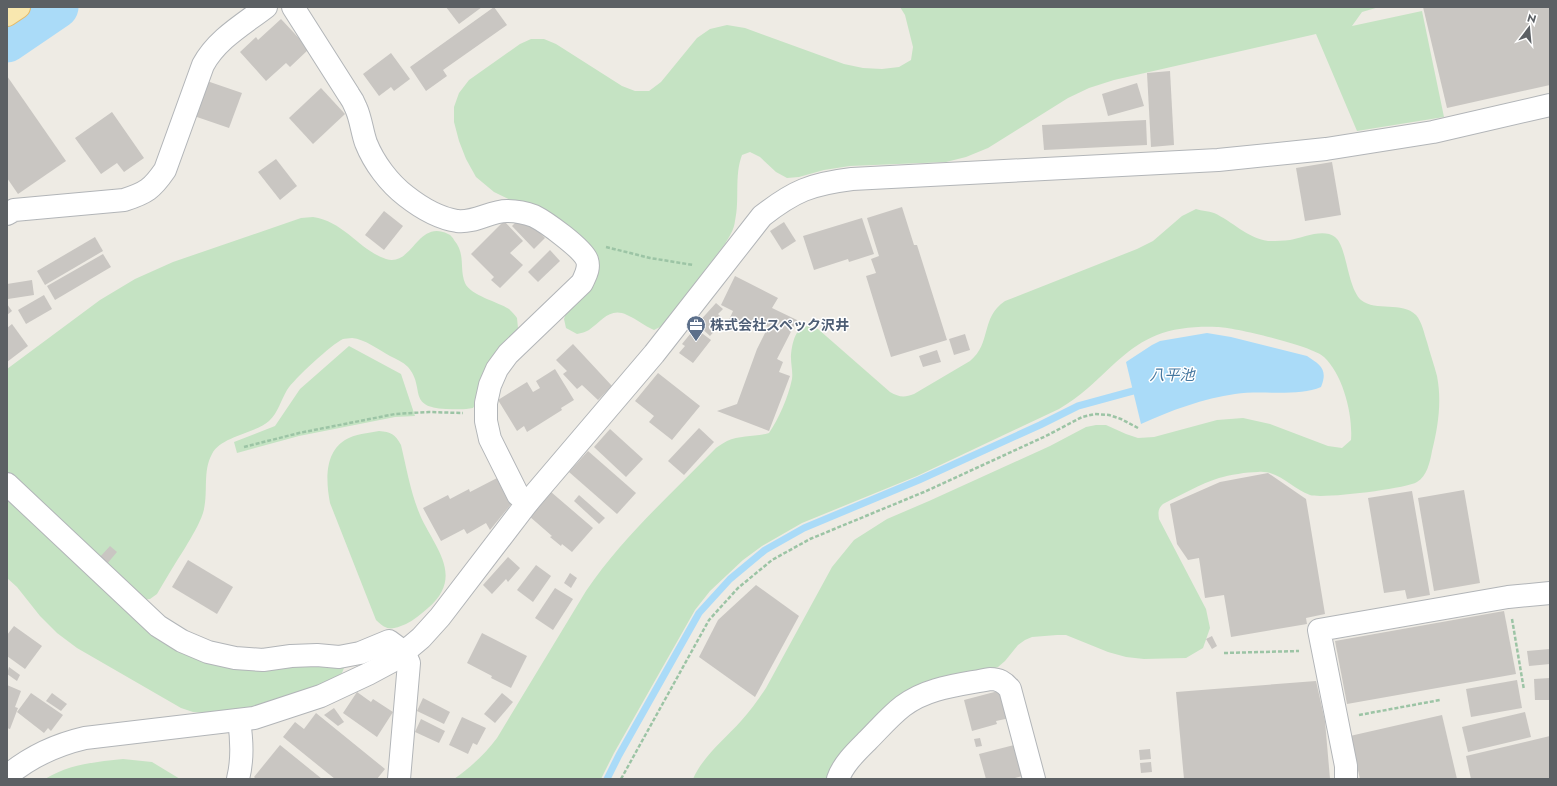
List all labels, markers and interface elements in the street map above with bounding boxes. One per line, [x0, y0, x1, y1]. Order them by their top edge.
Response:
north arrow [1509, 8, 1549, 48]
text: N [1525, 9, 1538, 27]
office icon: 株式会社スペック沢井 [685, 314, 707, 342]
place label: 株式会社スペック沢井 [710, 315, 849, 335]
water label: 八平池 [1149, 364, 1196, 386]

